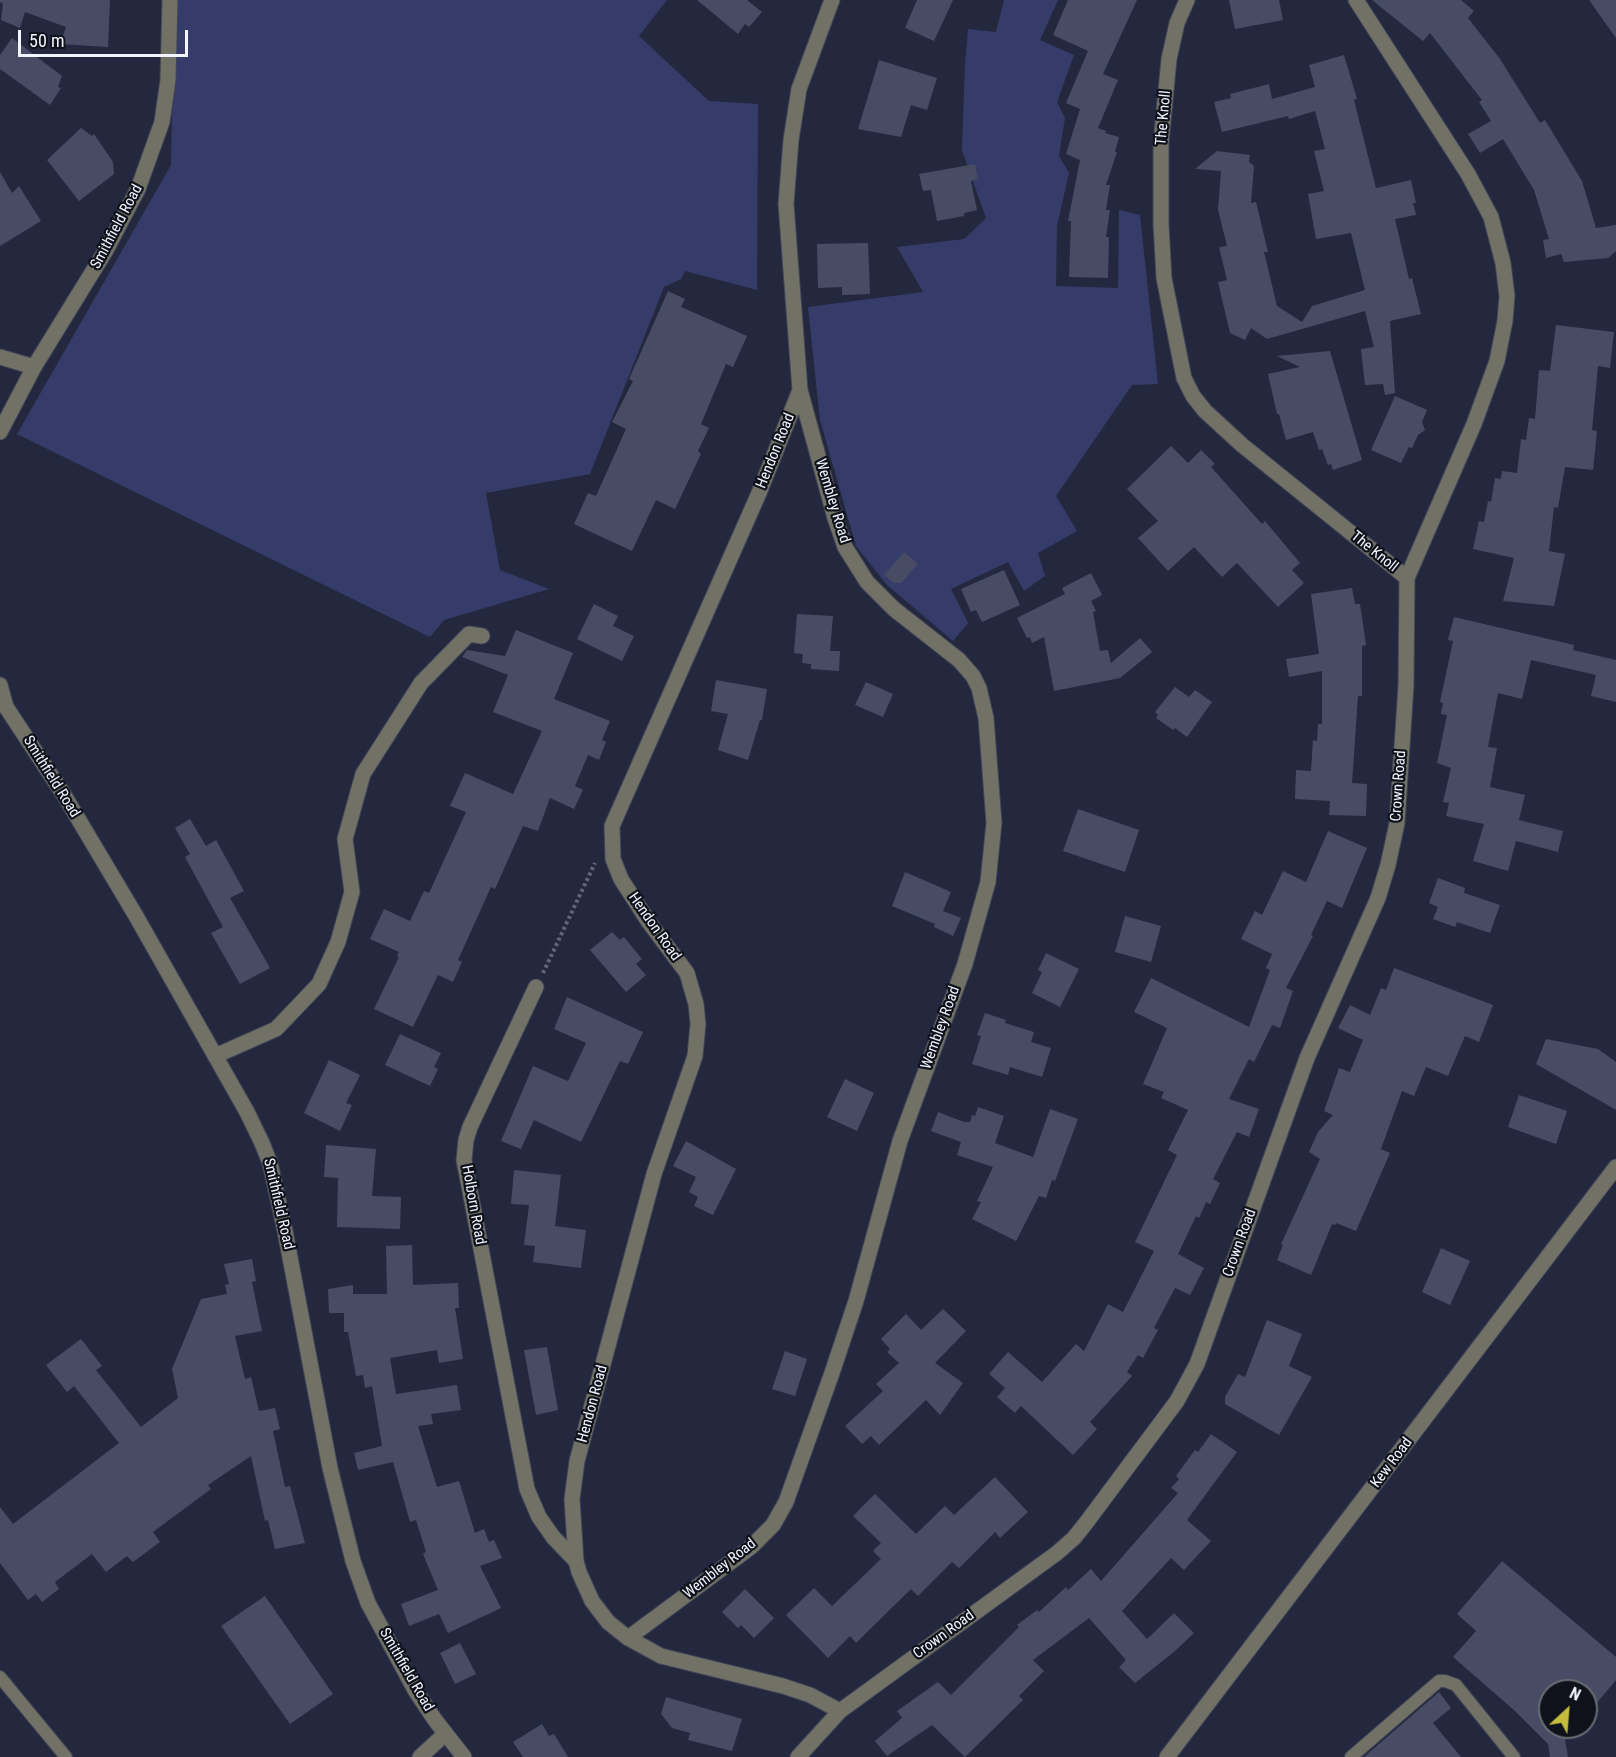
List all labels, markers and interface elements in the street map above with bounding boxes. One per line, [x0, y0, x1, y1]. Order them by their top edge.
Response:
scale bar [21, 18, 190, 56]
text: 50 m [29, 30, 64, 51]
street label: The Knoll [1153, 90, 1175, 146]
street label: Smithfield Road [87, 182, 147, 272]
street label: Hendon Road [753, 411, 799, 491]
street label: Wembley Road [811, 457, 853, 545]
street label: The Knoll [1347, 528, 1401, 576]
street label: Smithfield Road [19, 733, 83, 821]
street label: Crown Road [1388, 750, 1410, 822]
street label: Hendon Road [624, 889, 684, 965]
street label: Wembley Road [918, 984, 964, 1072]
street label: Smithfield Road [259, 1157, 297, 1251]
street label: Holborn Road [457, 1164, 489, 1246]
street label: Crown Road [1219, 1207, 1261, 1279]
street label: Hendon Road [574, 1363, 612, 1445]
street label: Kew Road [1367, 1434, 1417, 1492]
street label: Wembley Road [680, 1535, 760, 1603]
street label: Crown Road [910, 1607, 978, 1663]
street label: Smithfield Road [375, 1625, 437, 1715]
north arrow [1538, 1679, 1598, 1739]
text: N [1567, 1683, 1584, 1705]

